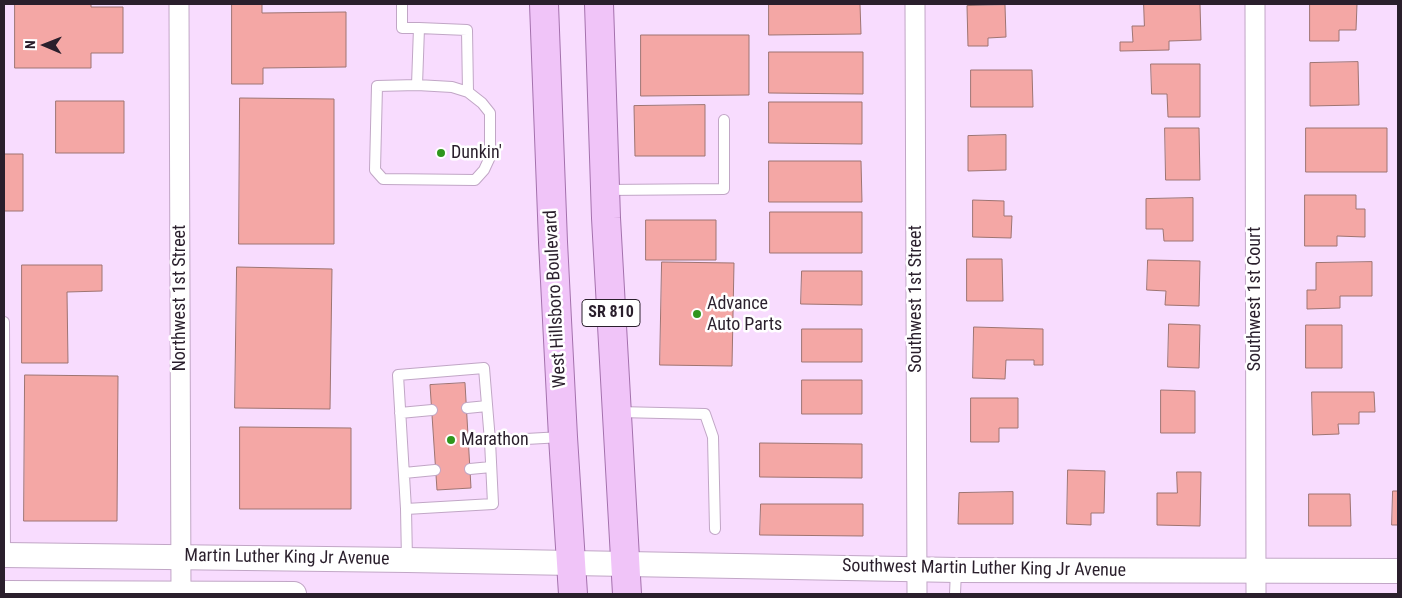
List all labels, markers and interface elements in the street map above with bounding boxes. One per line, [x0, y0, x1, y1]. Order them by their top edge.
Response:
north arrow [20, 20, 70, 70]
text: N [22, 40, 38, 49]
place label: Dunkin' [451, 142, 502, 164]
marker: Dunkin' [435, 147, 447, 159]
street label: West Hillsboro Boulevard [541, 209, 571, 389]
street label: Northwest 1st Street [169, 225, 191, 371]
street label: Southwest 1st Street [905, 225, 927, 373]
street label: Southwest 1st Court [1244, 227, 1266, 371]
place label: Advance Auto Parts [707, 293, 782, 336]
road number: SR 810 [582, 300, 640, 326]
marker: Advance Auto Parts [691, 308, 703, 320]
place label: Marathon [461, 429, 529, 451]
marker: Marathon [445, 434, 457, 446]
street label: Martin Luther King Jr Avenue [184, 545, 390, 571]
street label: Southwest Martin Luther King Jr Avenue [842, 556, 1126, 582]

